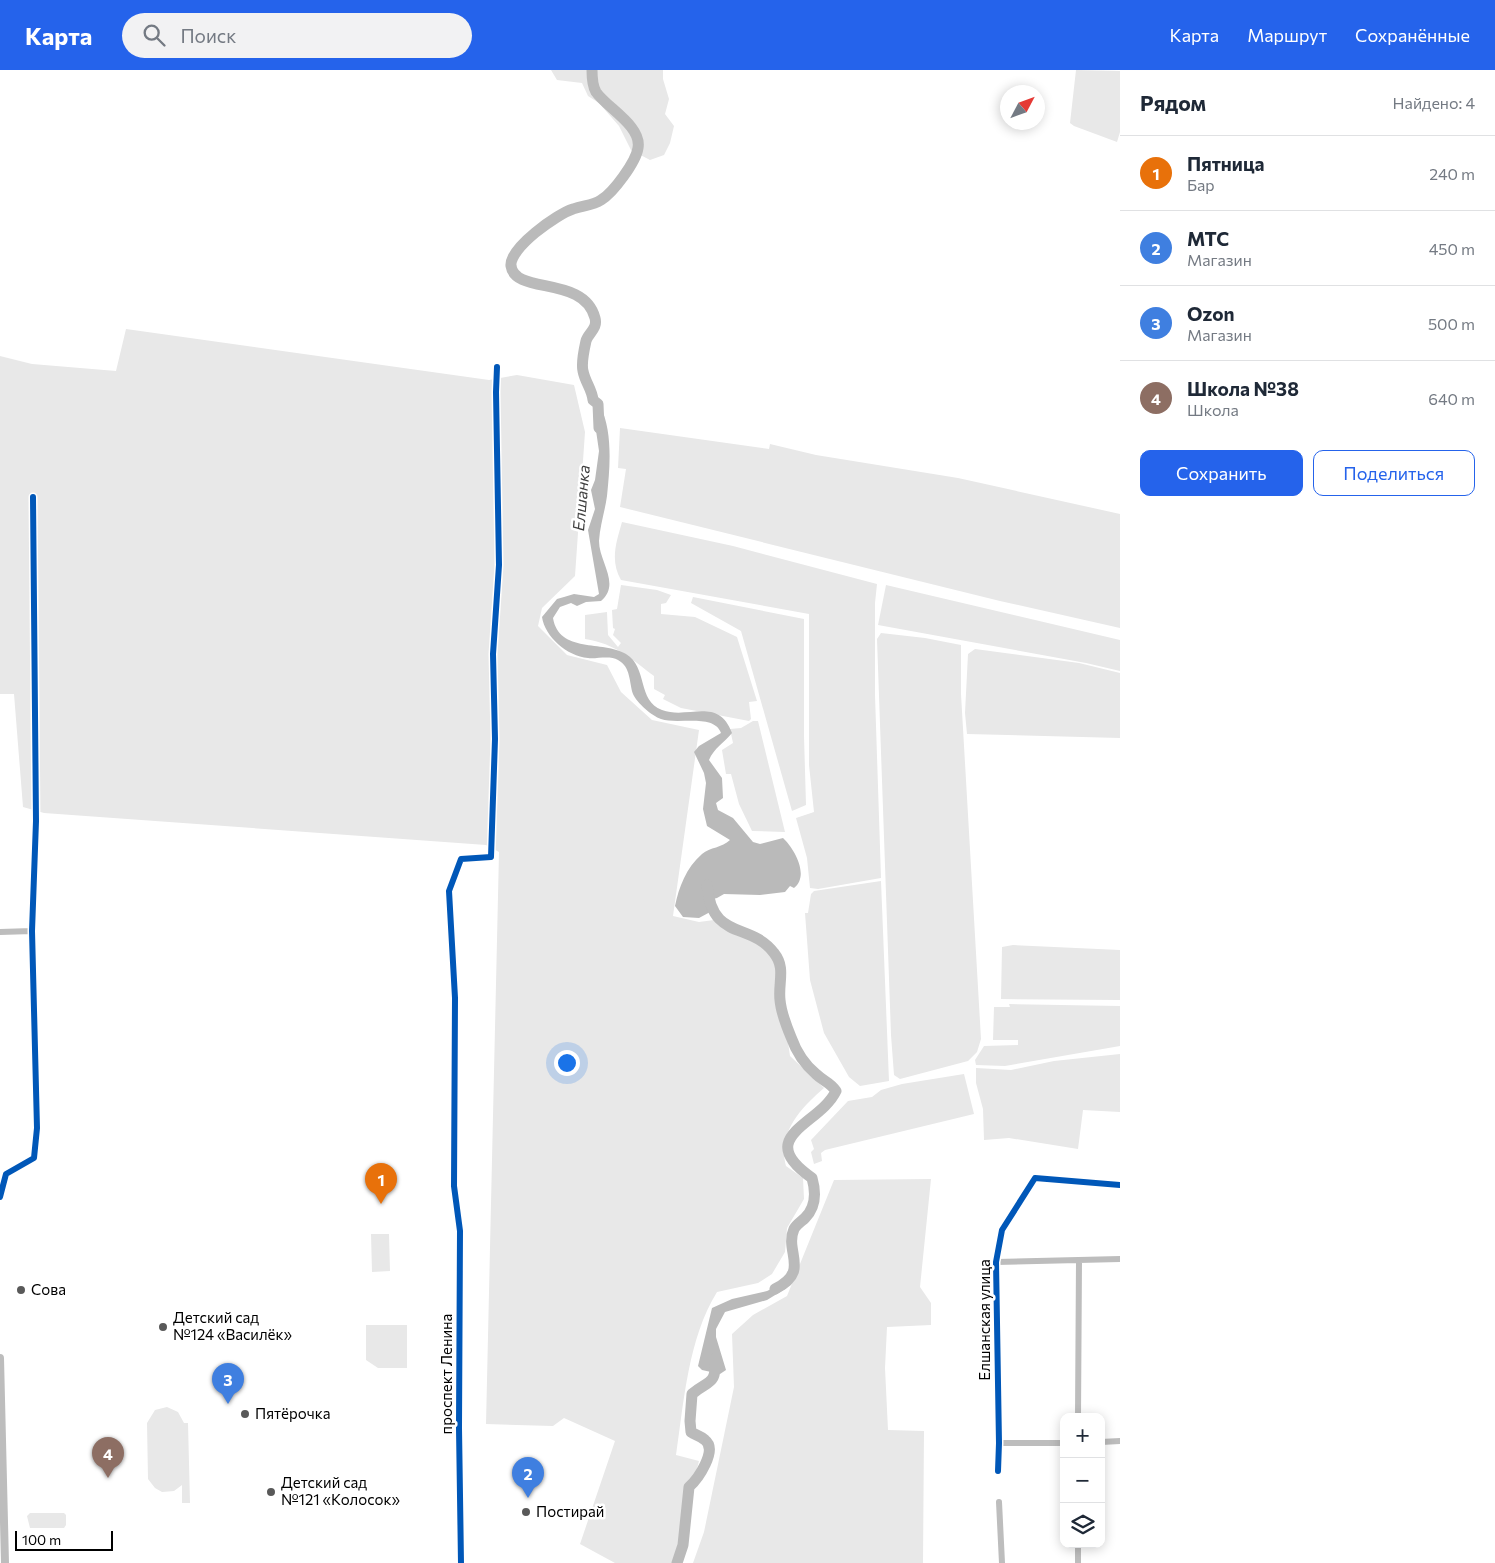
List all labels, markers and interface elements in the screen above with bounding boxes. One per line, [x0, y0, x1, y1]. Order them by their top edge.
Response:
search box [122, 13, 472, 58]
text: Карта [25, 21, 92, 50]
icon: search [140, 21, 168, 49]
text: Поиск [180, 24, 236, 47]
text: Карта [1170, 24, 1219, 46]
text: Маршрут [1247, 24, 1327, 46]
text: Сохранённые [1355, 24, 1470, 46]
north arrow [1000, 85, 1045, 130]
text: Рядом [1140, 90, 1206, 115]
text: Найдено: 4 [1393, 93, 1475, 112]
text: Пятница [1187, 152, 1264, 175]
text: 1 [1152, 164, 1160, 183]
text: 240 m [1429, 164, 1475, 183]
text: Бар [1187, 175, 1215, 194]
text: МТС [1187, 227, 1229, 250]
text: 2 [1151, 239, 1161, 258]
text: 450 m [1429, 239, 1475, 258]
text: Магазин [1187, 250, 1252, 269]
text: Ozon [1187, 302, 1235, 325]
text: 3 [1151, 314, 1161, 333]
text: 500 m [1428, 314, 1475, 333]
text: Магазин [1187, 325, 1252, 344]
text: Школа №38 [1187, 377, 1299, 400]
text: 4 [1151, 389, 1161, 408]
text: 640 m [1428, 389, 1475, 408]
text: Школа [1187, 400, 1239, 419]
button: Сохранить [1140, 450, 1303, 496]
button: Поделиться [1313, 450, 1475, 496]
water label: Елшанка [568, 464, 593, 532]
your location [554, 1050, 580, 1076]
pin: 1 [365, 1163, 397, 1204]
street label: Елшанская улица [975, 1259, 993, 1381]
place label: Сова [31, 1280, 66, 1298]
marker: Сова [15, 1284, 27, 1296]
place label: Детский сад №124 «Василёк» [173, 1308, 293, 1343]
street label: проспект Ленина [437, 1314, 455, 1434]
marker: Детский сад №124 «Василёк» [157, 1321, 169, 1333]
pin: 3 [212, 1363, 244, 1404]
place label: Пятёрочка [255, 1404, 330, 1422]
marker: Пятёрочка [239, 1408, 251, 1420]
map controls [1060, 1413, 1105, 1548]
button: + [1060, 1413, 1105, 1458]
pin: 4 [92, 1437, 124, 1478]
pin: 2 [512, 1457, 544, 1498]
button: − [1060, 1458, 1105, 1503]
place label: Детский сад №121 «Колосок» [281, 1473, 401, 1508]
marker: Детский сад №121 «Колосок» [265, 1486, 277, 1498]
place label: Постирай [536, 1502, 604, 1520]
button: layers [1060, 1503, 1105, 1548]
marker: Постирай [520, 1506, 532, 1518]
scale bar [15, 1528, 112, 1551]
text: 100 m [22, 1531, 61, 1548]

